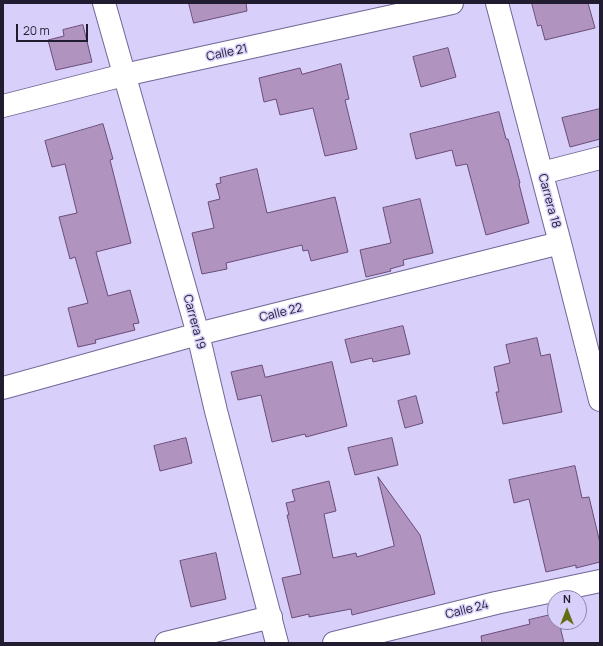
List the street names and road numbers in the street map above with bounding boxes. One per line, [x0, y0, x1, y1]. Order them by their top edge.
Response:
street label: Calle 21 [205, 42, 249, 64]
street label: Carrera 18 [535, 172, 563, 230]
street label: Carrera 19 [180, 293, 208, 351]
street label: Calle 22 [258, 301, 304, 325]
street label: Calle 24 [444, 598, 490, 622]

